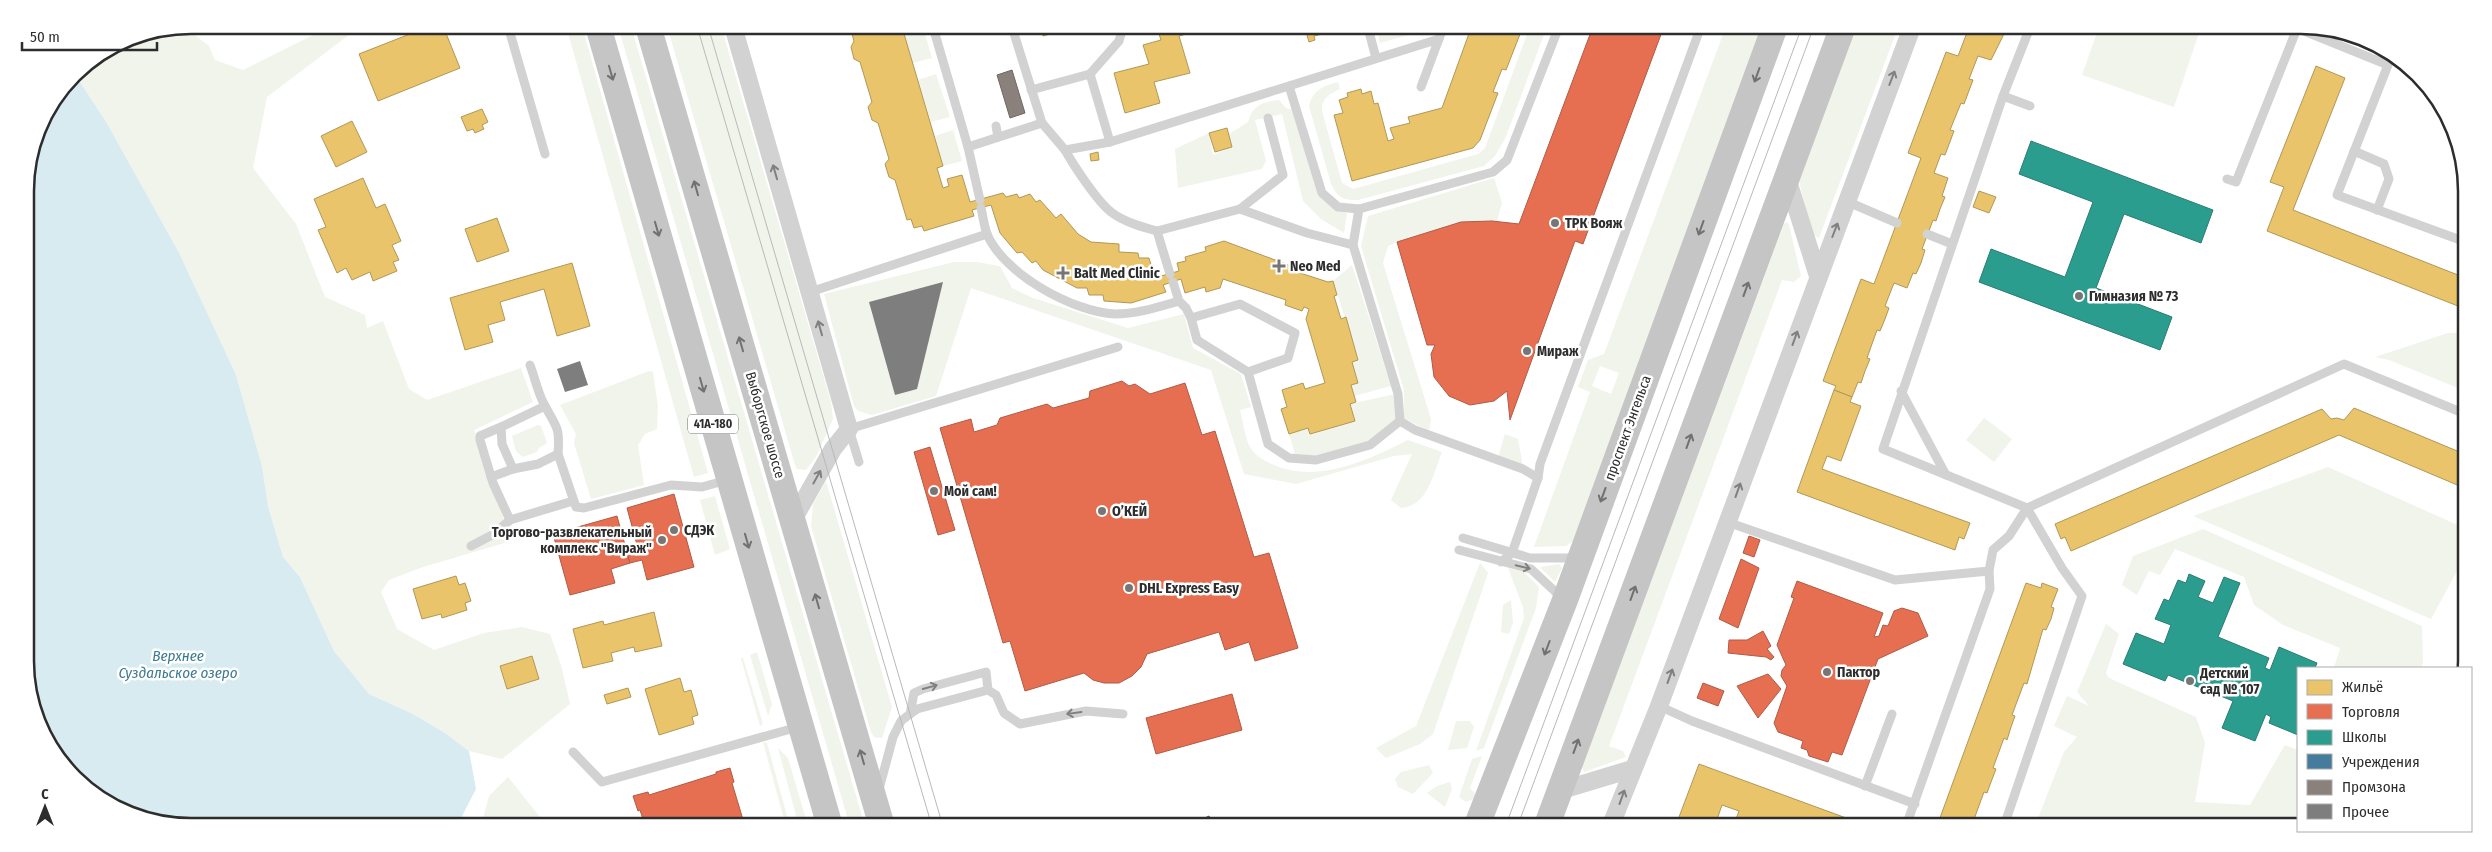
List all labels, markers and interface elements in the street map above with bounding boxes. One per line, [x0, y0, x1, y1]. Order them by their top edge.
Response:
scale bar [22, 20, 158, 52]
text: 50 m [30, 28, 60, 46]
one-way arrow [607, 64, 617, 80]
one-way arrow [1752, 67, 1761, 82]
one-way arrow [1888, 71, 1897, 86]
one-way arrow [770, 165, 780, 181]
one-way arrow [690, 180, 700, 196]
place label: ТРК Вояж [1565, 215, 1623, 232]
marker: ТРК Вояж [1549, 217, 1561, 229]
one-way arrow [1696, 219, 1705, 235]
one-way arrow [652, 221, 662, 237]
one-way arrow [1831, 223, 1840, 238]
place label: Neo Med [1290, 258, 1341, 275]
marker: Neo Med [1272, 259, 1286, 273]
place label: Balt Med Clinic [1074, 265, 1161, 282]
marker: Balt Med Clinic [1056, 266, 1070, 280]
one-way arrow [1742, 281, 1751, 297]
place label: Гимназия № 73 [2089, 288, 2179, 305]
marker: Гимназия № 73 [2073, 290, 2085, 302]
one-way arrow [815, 321, 825, 337]
one-way arrow [1791, 331, 1800, 346]
one-way arrow [736, 336, 746, 352]
place label: Мираж [1537, 343, 1579, 360]
marker: Мираж [1521, 345, 1533, 357]
street label: Выборгское шоссе [742, 370, 788, 480]
street label: проспект Энгельса [1601, 373, 1655, 483]
one-way arrow [697, 377, 707, 393]
road number: 41А-180 [688, 414, 738, 434]
one-way arrow [1685, 434, 1694, 449]
one-way arrow [812, 470, 822, 485]
place label: Мой сам! [944, 483, 997, 500]
one-way arrow [1734, 483, 1743, 499]
marker: Мой сам! [928, 485, 940, 497]
one-way arrow [1598, 487, 1607, 502]
place label: О’КЕЙ [1112, 502, 1147, 520]
marker: О’КЕЙ [1096, 505, 1108, 517]
place label: СДЭК [684, 522, 715, 539]
place label: Торгово-развлекательный комплекс "Вираж" [492, 524, 652, 557]
marker: СДЭК [668, 524, 680, 536]
one-way arrow [743, 533, 753, 549]
marker: Торгово-развлекательный комплекс "Вираж" [656, 534, 668, 546]
one-way arrow [1514, 563, 1530, 572]
place label: DHL Express Easy [1139, 580, 1239, 597]
marker: DHL Express Easy [1123, 582, 1135, 594]
one-way arrow [1628, 586, 1638, 601]
one-way arrow [811, 593, 821, 609]
one-way arrow [1541, 640, 1550, 655]
water label: Верхнее Суздальское озеро [118, 647, 238, 682]
place label: Пактор [1837, 664, 1881, 681]
place label: Детский сад № 107 [2199, 665, 2259, 698]
marker: Пактор [1821, 666, 1833, 678]
legend [2297, 667, 2472, 832]
one-way arrow [1666, 669, 1675, 684]
marker: Детский сад № 107 [2184, 675, 2196, 687]
text: Жильё [2342, 678, 2383, 696]
one-way arrow [922, 682, 938, 692]
text: Торговля [2342, 703, 2400, 721]
one-way arrow [1067, 708, 1083, 718]
text: Школы [2342, 728, 2387, 746]
one-way arrow [1572, 738, 1581, 754]
one-way arrow [856, 749, 866, 765]
text: Учреждения [2341, 753, 2420, 771]
text: Промзона [2342, 778, 2406, 796]
north arrow [20, 782, 70, 832]
text: С [41, 786, 49, 803]
one-way arrow [1618, 790, 1627, 805]
text: Прочее [2342, 803, 2389, 821]

